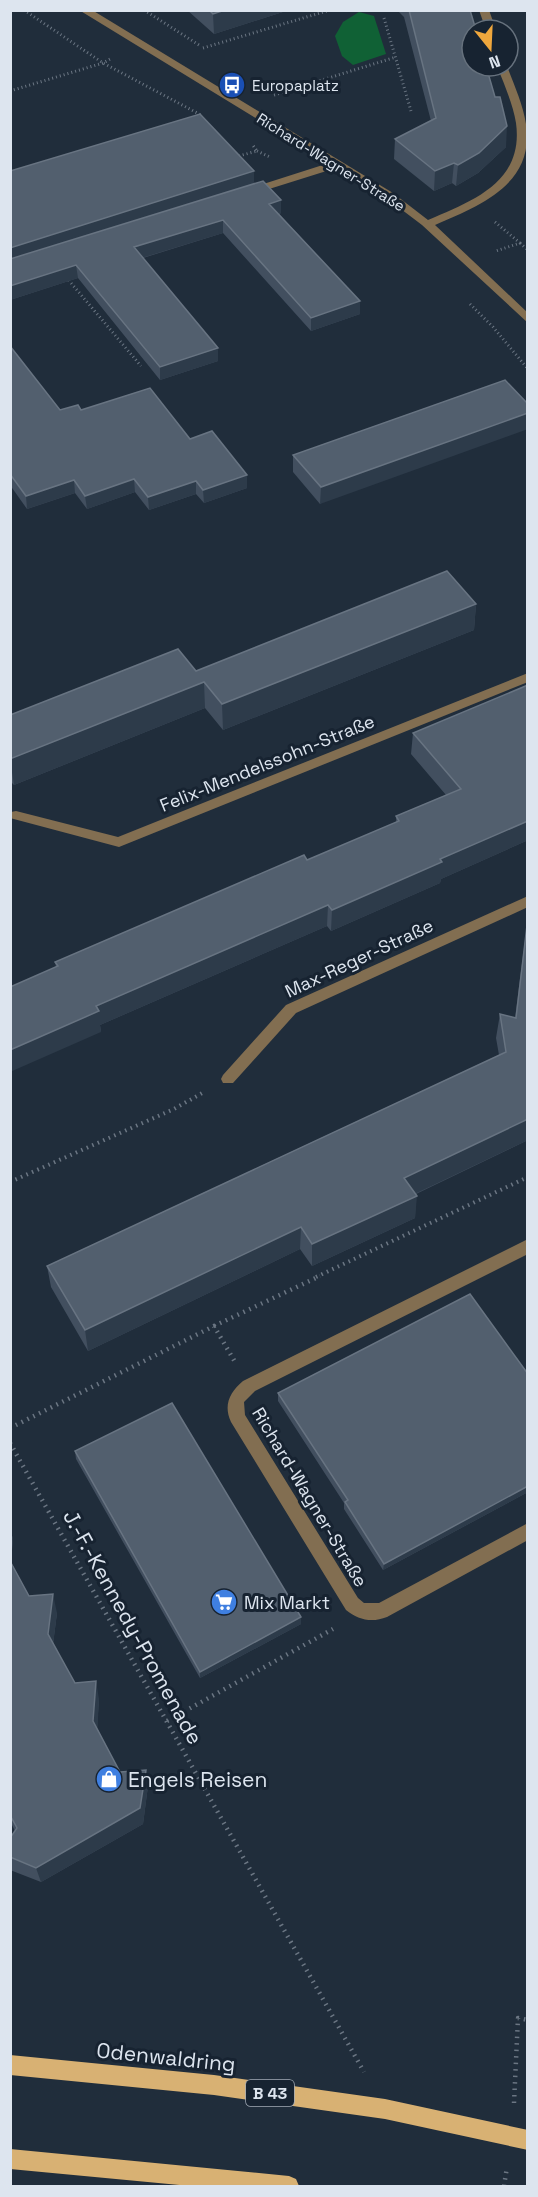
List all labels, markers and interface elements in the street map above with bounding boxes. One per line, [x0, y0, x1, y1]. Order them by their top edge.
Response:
north arrow [460, 18, 520, 78]
text: N [486, 50, 503, 73]
bus stop icon: Europaplatz [217, 70, 247, 100]
place label: Europaplatz [252, 76, 339, 95]
street label: Richard-Wagner-Straße [253, 109, 409, 215]
street label: Felix-Mendelssohn-Straße [156, 709, 378, 817]
street label: Max-Reger-Straße [281, 914, 437, 1002]
street label: Richard-Wagner-Straße [247, 1403, 373, 1591]
street label: J.-F.-Kennedy-Promenade [57, 1505, 209, 1749]
supermarket icon: Mix Markt [209, 1587, 239, 1617]
place label: Mix Markt [244, 1591, 330, 1614]
shop icon: Engels Reisen [94, 1764, 124, 1794]
place label: Engels Reisen [128, 1766, 267, 1793]
street label: Odenwaldring [95, 2036, 237, 2078]
road number: B 43 [246, 2080, 294, 2106]

